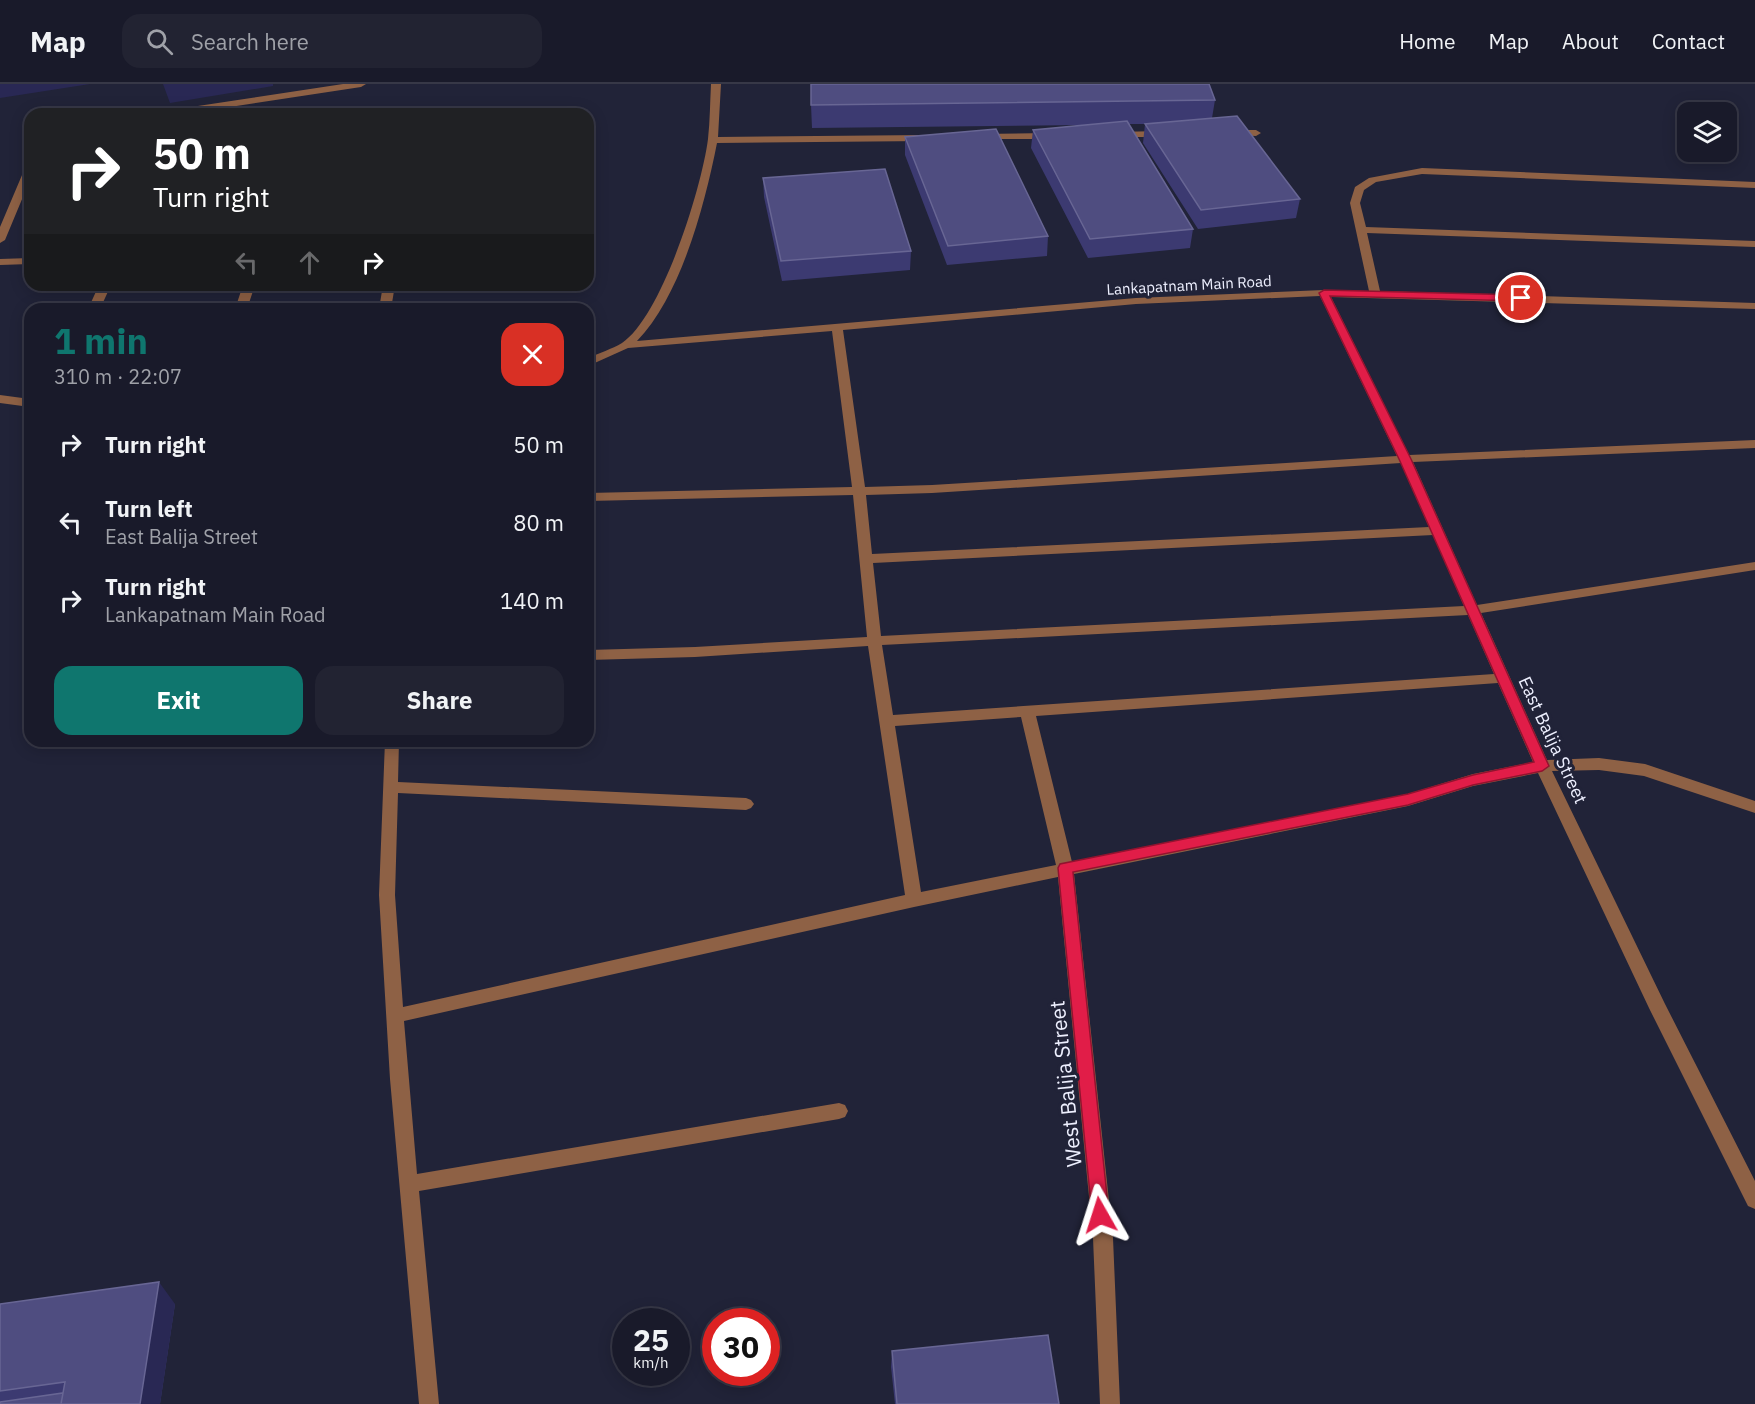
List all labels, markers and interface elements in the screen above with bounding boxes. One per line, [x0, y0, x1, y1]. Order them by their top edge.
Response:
search box [122, 14, 542, 68]
text: Map [30, 23, 86, 60]
icon: search [143, 25, 176, 58]
text: Search here [191, 27, 309, 56]
text: Home [1399, 27, 1456, 55]
text: Map [1489, 27, 1529, 55]
text: About [1562, 27, 1619, 55]
text: Contact [1652, 27, 1725, 55]
map controls [1677, 102, 1737, 162]
button: layers [1677, 102, 1737, 162]
text: 50 m [153, 126, 251, 181]
icon: right [54, 132, 132, 210]
text: Turn right [153, 179, 270, 214]
icon: left [230, 246, 263, 279]
icon: ahead [293, 246, 326, 279]
icon: right [356, 246, 389, 279]
street label: Lankapatnam Main Road [1106, 271, 1272, 299]
pin [1495, 272, 1546, 323]
icon: arrive [1504, 281, 1537, 314]
text: 1 min [54, 317, 148, 364]
button: close [501, 323, 564, 386]
text: 310 m · 22:07 [54, 363, 182, 390]
icon: right [54, 428, 87, 461]
text: Turn right [105, 430, 206, 459]
text: 50 m [513, 430, 564, 459]
text: Turn left [105, 494, 193, 523]
icon: left [54, 506, 87, 539]
text: 80 m [513, 508, 564, 537]
text: East Balija Street [105, 523, 258, 550]
text: Turn right [105, 572, 206, 601]
icon: right [54, 584, 87, 617]
text: 140 m [500, 586, 564, 615]
text: Lankapatnam Main Road [105, 601, 326, 628]
button: Exit [54, 666, 303, 735]
button: Share [315, 666, 564, 735]
street label: East Balija Street [1513, 673, 1593, 807]
street label: West Balija Street [1042, 999, 1088, 1169]
position arrow [1068, 1183, 1132, 1247]
speed limit sign: 30 [702, 1308, 780, 1386]
text: 25 [633, 1320, 669, 1359]
text: km/h [633, 1353, 669, 1372]

